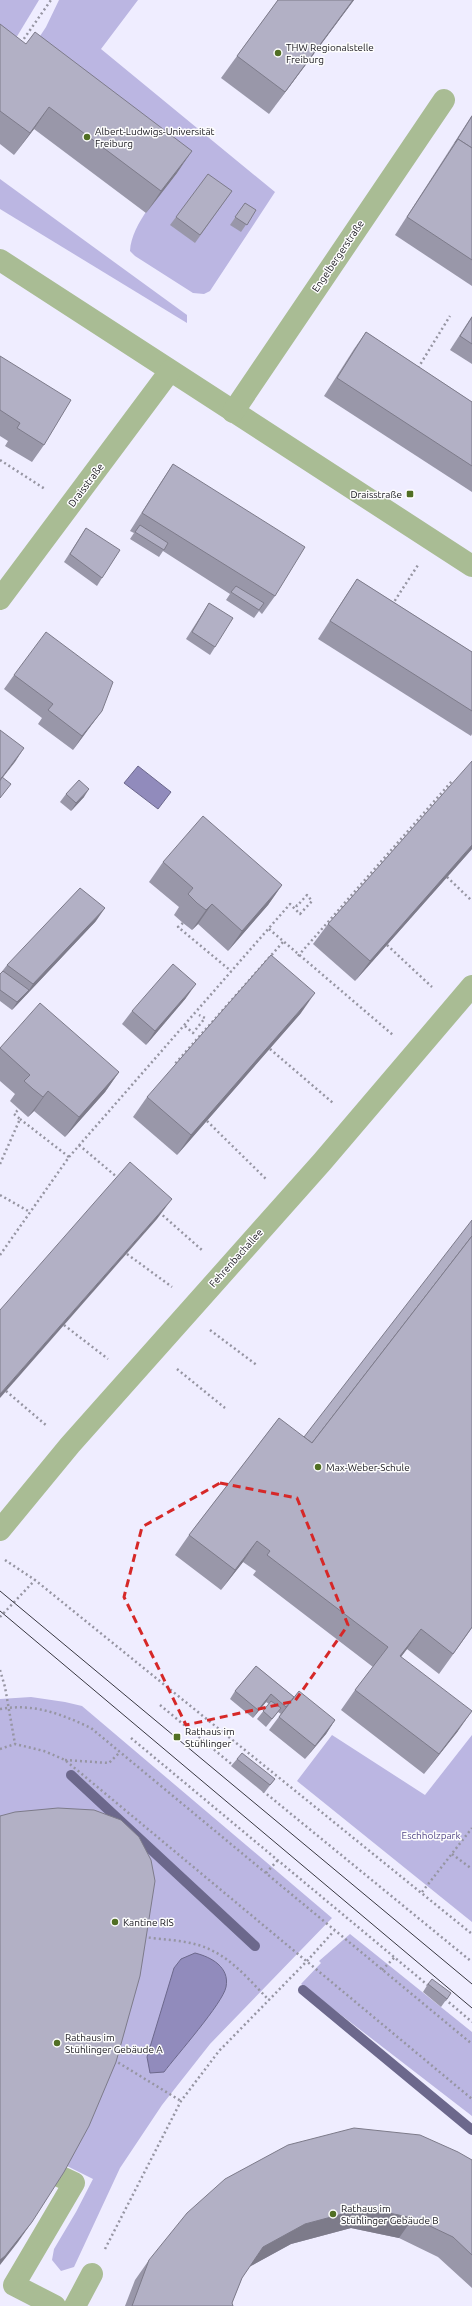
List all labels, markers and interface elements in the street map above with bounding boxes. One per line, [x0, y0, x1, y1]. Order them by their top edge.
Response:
place label: THW Regionalstelle Freiburg [286, 42, 374, 65]
marker: THW Regionalstelle Freiburg [273, 48, 283, 58]
place label: Albert-Ludwigs-Universität Freiburg [95, 126, 215, 149]
marker: Albert-Ludwigs-Universität Freiburg [82, 132, 92, 142]
street label: Engelbergerstraße [310, 218, 366, 294]
street label: Draisstraße [66, 461, 106, 509]
place label: Draisstraße [351, 489, 402, 500]
marker: Draisstraße [405, 489, 415, 499]
street label: Fehrenbachallee [207, 1227, 265, 1289]
marker: Max-Weber-Schule [313, 1462, 323, 1472]
place label: Max-Weber-Schule [326, 1462, 410, 1473]
place label: Rathaus im Stühlinger [185, 1726, 235, 1749]
marker: Rathaus im Stühlinger [172, 1732, 182, 1742]
park label: Eschholzpark [402, 1830, 460, 1841]
marker: Kantine RIS [110, 1917, 120, 1927]
place label: Kantine RIS [123, 1917, 174, 1928]
place label: Rathaus im Stühlinger Gebäude A [65, 2032, 163, 2055]
marker: Rathaus im Stühlinger Gebäude A [52, 2038, 62, 2048]
place label: Rathaus im Stühlinger Gebäude B [341, 2203, 439, 2226]
marker: Rathaus im Stühlinger Gebäude B [328, 2209, 338, 2219]

